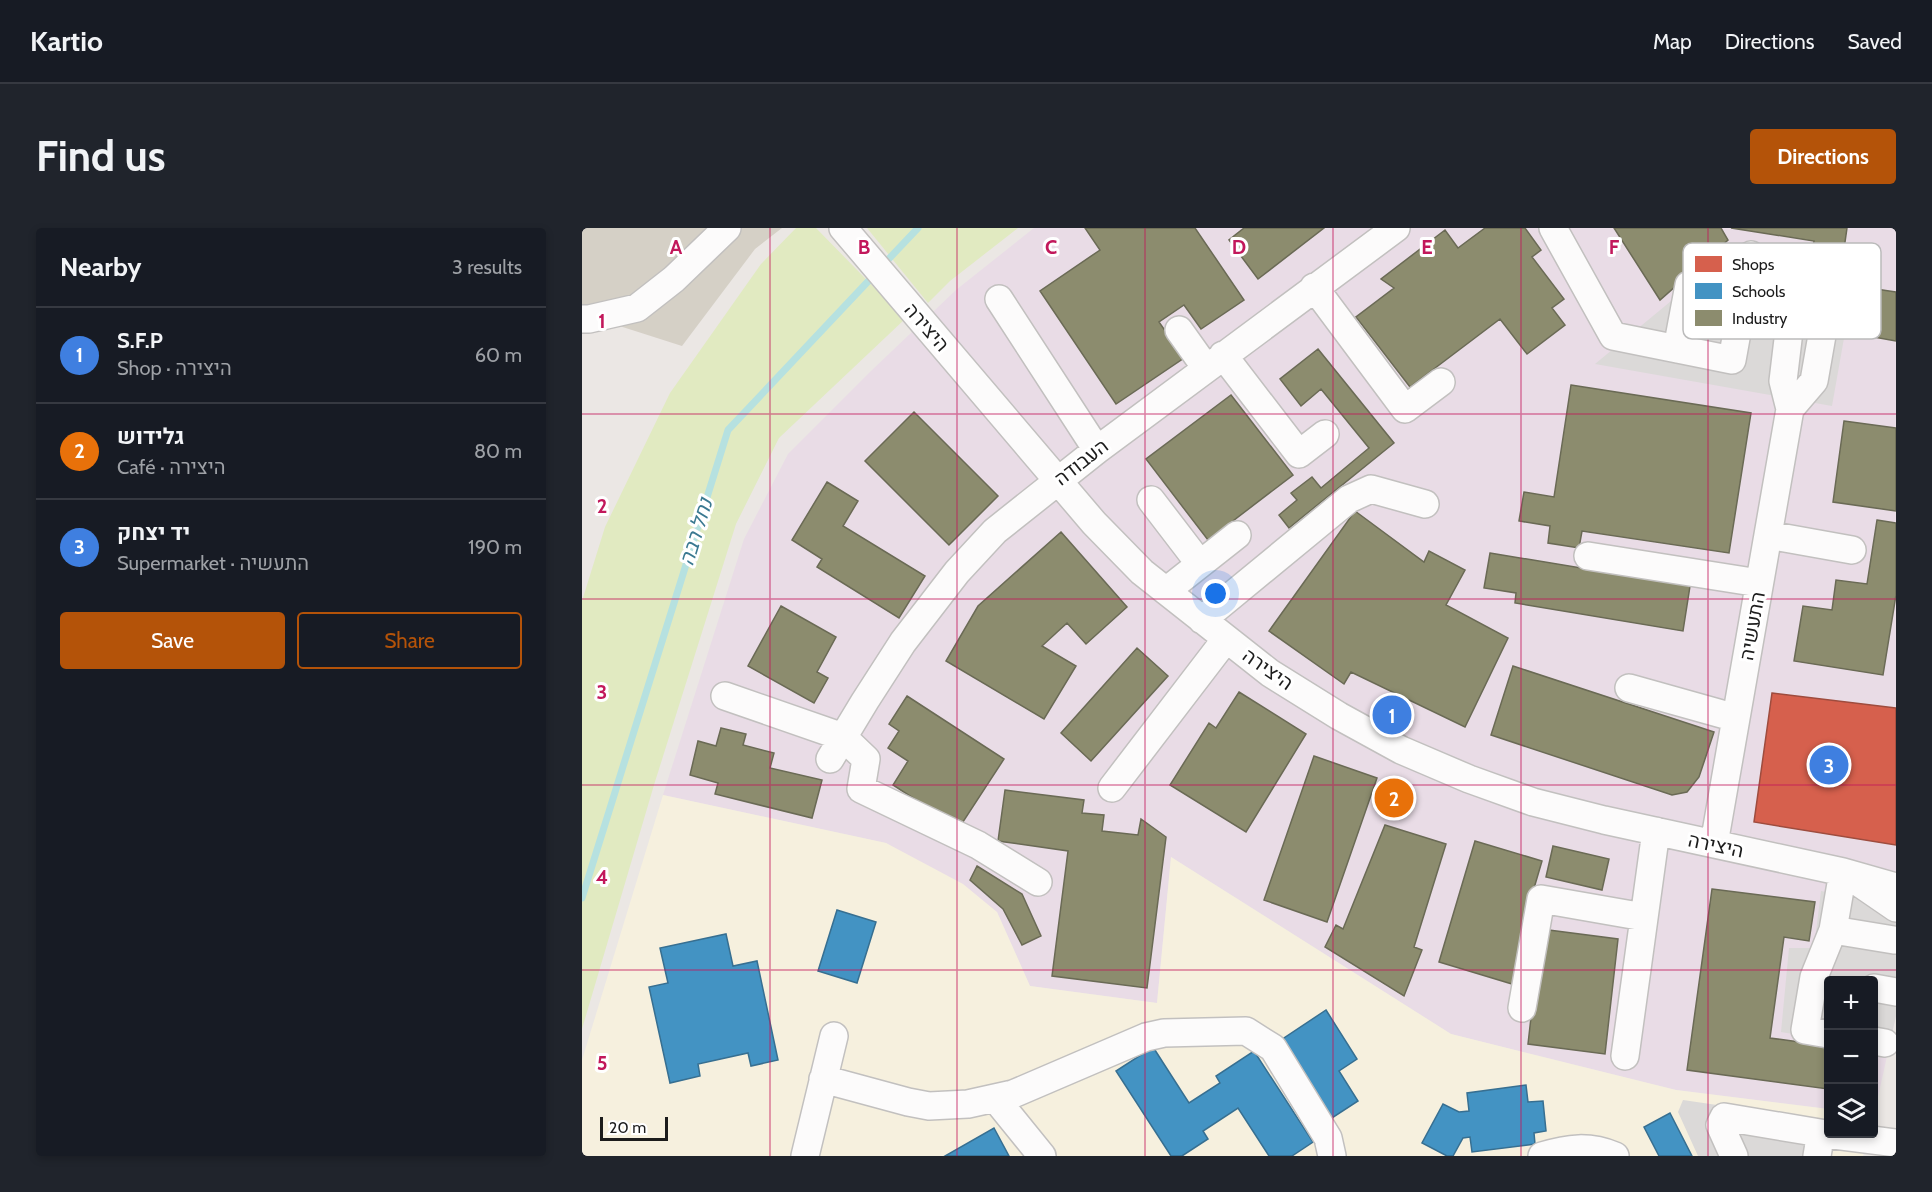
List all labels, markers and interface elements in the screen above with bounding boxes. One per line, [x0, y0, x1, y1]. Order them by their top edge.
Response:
text: Kartio [30, 24, 103, 58]
text: Map [1653, 29, 1692, 54]
text: Directions [1725, 29, 1814, 54]
text: Saved [1847, 29, 1902, 54]
button: Directions [1750, 129, 1896, 184]
text: Find us [36, 130, 165, 182]
text: A [670, 235, 683, 259]
text: B [858, 235, 870, 259]
text: C [1045, 235, 1057, 259]
text: D [1232, 235, 1246, 259]
text: E [1421, 235, 1433, 259]
text: F [1609, 235, 1620, 259]
legend [1683, 243, 1881, 339]
text: Nearby [60, 251, 141, 283]
text: 3 results [452, 255, 522, 279]
text: Shops [1732, 255, 1775, 274]
text: Schools [1732, 282, 1786, 301]
street label: היצירה [899, 298, 955, 356]
text: 1 [598, 309, 606, 333]
text: Industry [1732, 309, 1787, 328]
text: S.F.P [117, 327, 163, 354]
text: 1 [76, 343, 83, 367]
text: 60 m [475, 343, 522, 367]
text: Shop · היצירה [117, 356, 232, 380]
text: גלידוש [117, 423, 184, 450]
street label: העבודה [1049, 433, 1113, 491]
text: 2 [74, 439, 85, 463]
text: 80 m [474, 439, 522, 463]
text: Café · היצירה [117, 455, 226, 479]
text: 2 [597, 494, 607, 518]
water label: נחל רבה [673, 494, 718, 569]
text: יד יצחק [117, 519, 190, 546]
text: 3 [74, 535, 85, 559]
text: 190 m [468, 535, 522, 559]
text: Supermarket · התעשיה [117, 551, 309, 575]
your location [1201, 579, 1230, 608]
street label: התעשיה [1734, 590, 1770, 662]
button: Save [60, 612, 285, 669]
button: Share [297, 612, 522, 669]
street label: היצירה [1238, 643, 1298, 695]
text: 3 [597, 680, 607, 704]
pin: 1 [1372, 692, 1412, 738]
pin: 3 [1810, 742, 1848, 788]
pin: 2 [1374, 776, 1414, 820]
street label: היצירה [1686, 827, 1746, 863]
text: 4 [596, 865, 608, 889]
map controls [1824, 976, 1878, 1138]
button: + [1824, 976, 1878, 1030]
button: − [1824, 1030, 1878, 1084]
text: 5 [597, 1051, 607, 1075]
button: layers [1824, 1084, 1878, 1138]
scale bar [600, 1114, 668, 1142]
text: 20 m [609, 1118, 646, 1137]

